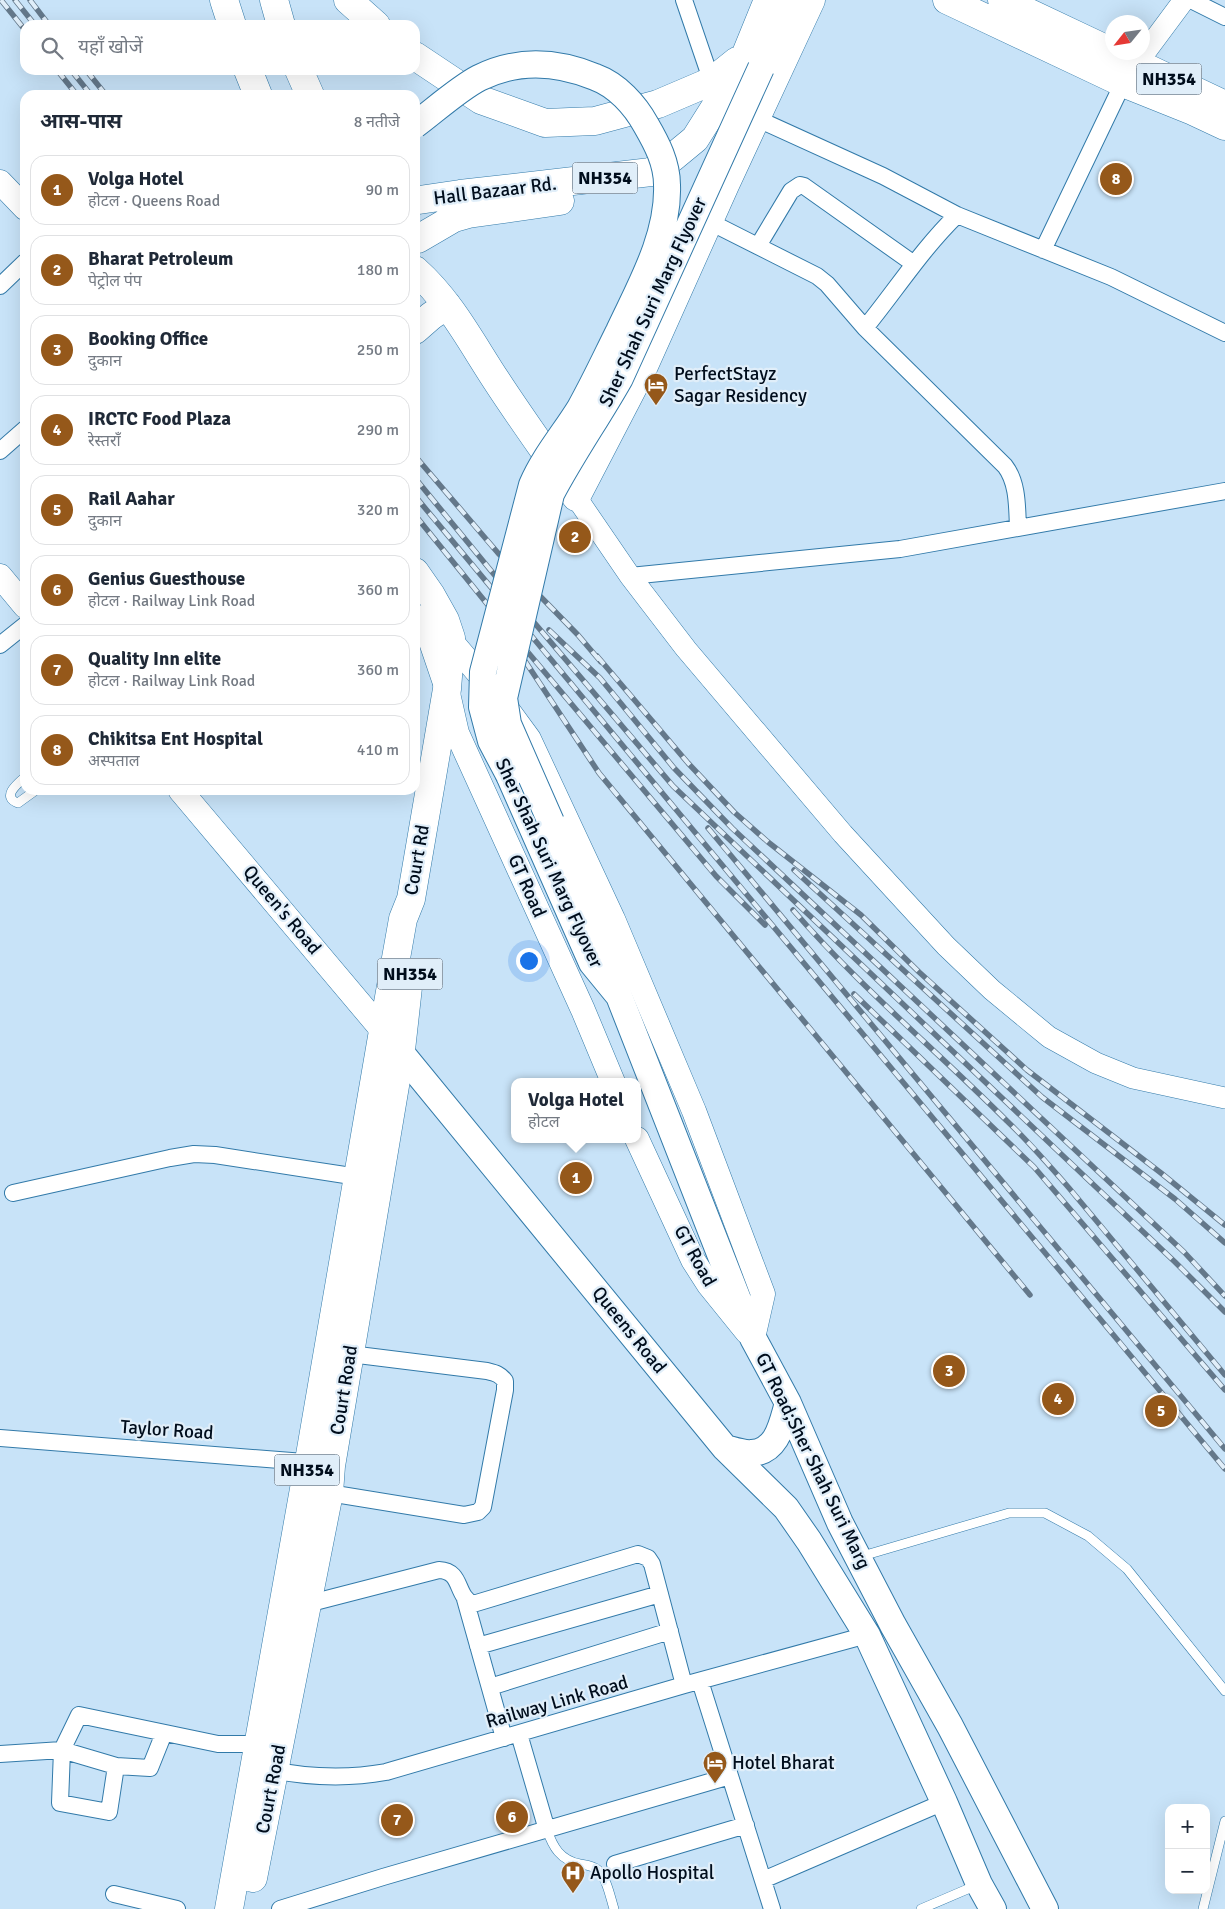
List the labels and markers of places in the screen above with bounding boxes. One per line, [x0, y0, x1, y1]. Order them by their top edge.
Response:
pin: 8 [1100, 160, 1132, 198]
place label: PerfectStayz Sagar Residency [674, 362, 807, 408]
hotel icon: PerfectStayz Sagar Residency [643, 372, 669, 406]
pin: 2 [559, 518, 591, 556]
pin: 1 [560, 1159, 592, 1197]
pin: 3 [933, 1352, 965, 1390]
pin: 4 [1042, 1380, 1074, 1418]
pin: 5 [1145, 1392, 1177, 1430]
hotel icon: Hotel Bharat [702, 1750, 728, 1784]
place label: Hotel Bharat [732, 1751, 835, 1775]
pin: 6 [496, 1798, 528, 1836]
pin: 7 [381, 1801, 413, 1839]
hospital icon: Apollo Hospital [560, 1860, 586, 1894]
place label: Apollo Hospital [590, 1861, 714, 1885]

